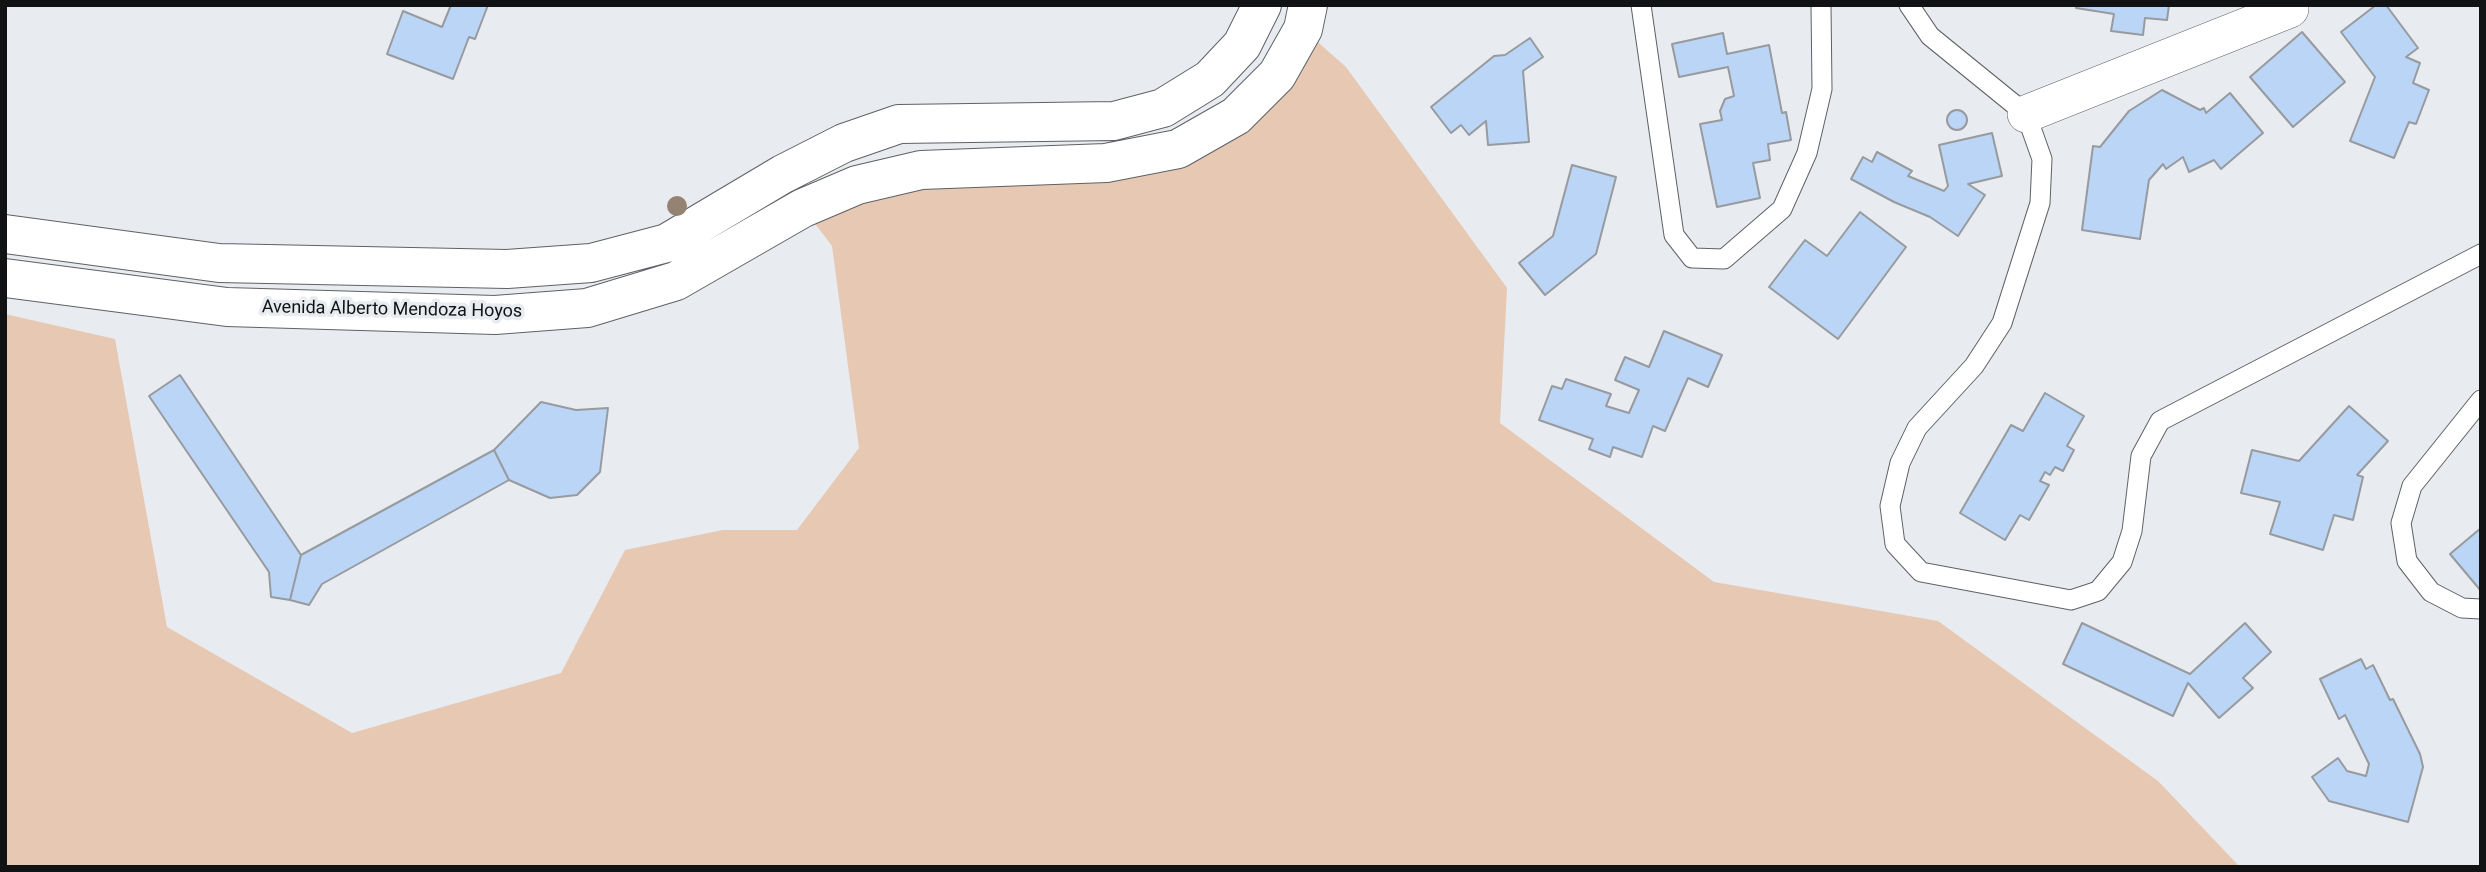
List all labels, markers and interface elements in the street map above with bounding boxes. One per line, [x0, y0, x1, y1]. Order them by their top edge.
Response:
street label: Avenida Alberto Mendoza Hoyos [262, 297, 522, 323]

